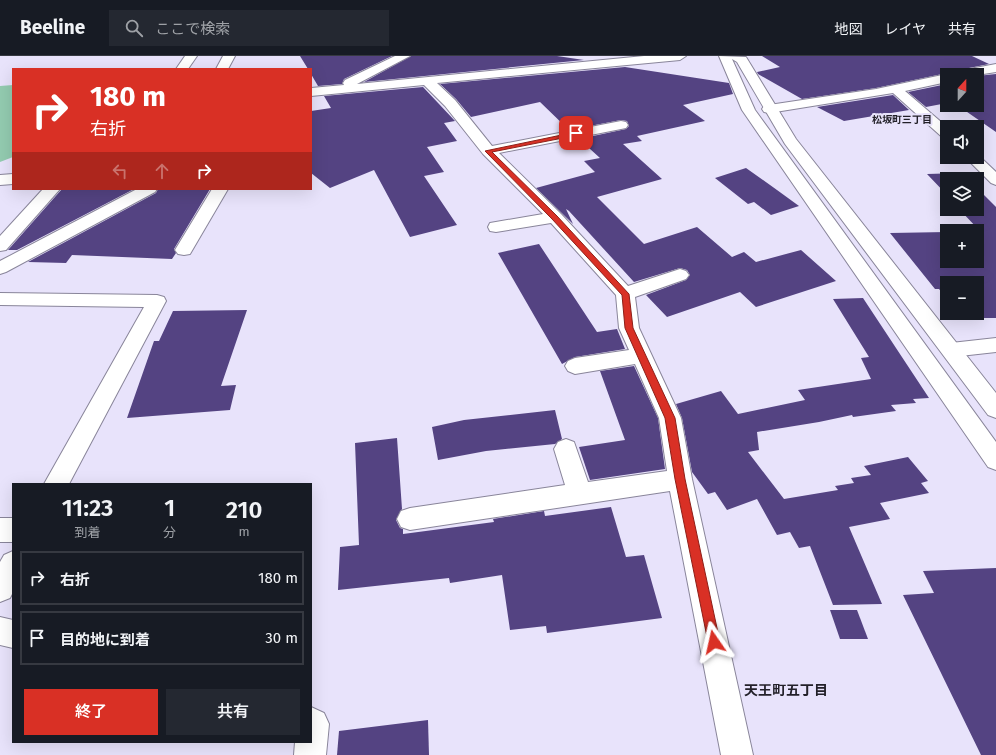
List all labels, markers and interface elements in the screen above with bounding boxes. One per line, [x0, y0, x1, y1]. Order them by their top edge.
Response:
search box [109, 10, 389, 46]
text: Beeline [20, 16, 85, 39]
icon: search [123, 17, 145, 39]
text: ここで検索 [155, 20, 230, 38]
text: 地図 [834, 21, 862, 38]
text: レイヤ [884, 21, 926, 38]
text: 共有 [948, 21, 976, 38]
north arrow [940, 68, 984, 112]
map controls [940, 68, 984, 320]
text: 180 m [90, 80, 166, 113]
icon: right [24, 84, 76, 136]
district label: 松坂町三丁目 [872, 114, 932, 126]
pin [559, 116, 593, 150]
text: 右折 [90, 118, 126, 140]
button: sound [940, 120, 984, 164]
icon: arrive [565, 122, 587, 144]
icon: left [109, 160, 131, 182]
icon: ahead [151, 160, 173, 182]
icon: right [193, 160, 215, 182]
button: layers [940, 172, 984, 216]
button: + [940, 224, 984, 268]
button: − [940, 276, 984, 320]
text: 11:23 [62, 494, 113, 522]
text: 1 [164, 494, 175, 522]
text: 210 [226, 496, 262, 524]
text: m [238, 524, 250, 539]
text: 到着 [75, 525, 101, 540]
text: 分 [163, 525, 176, 540]
icon: right [26, 567, 48, 589]
text: 180 m [258, 569, 298, 587]
text: 右折 [60, 571, 90, 589]
position arrow [693, 621, 735, 663]
icon: arrive [26, 627, 48, 649]
text: 30 m [265, 629, 298, 647]
text: 目的地に到着 [60, 631, 150, 649]
district label: 天王町五丁目 [744, 682, 828, 699]
button: 終了 [24, 689, 158, 735]
button: 共有 [166, 689, 300, 735]

